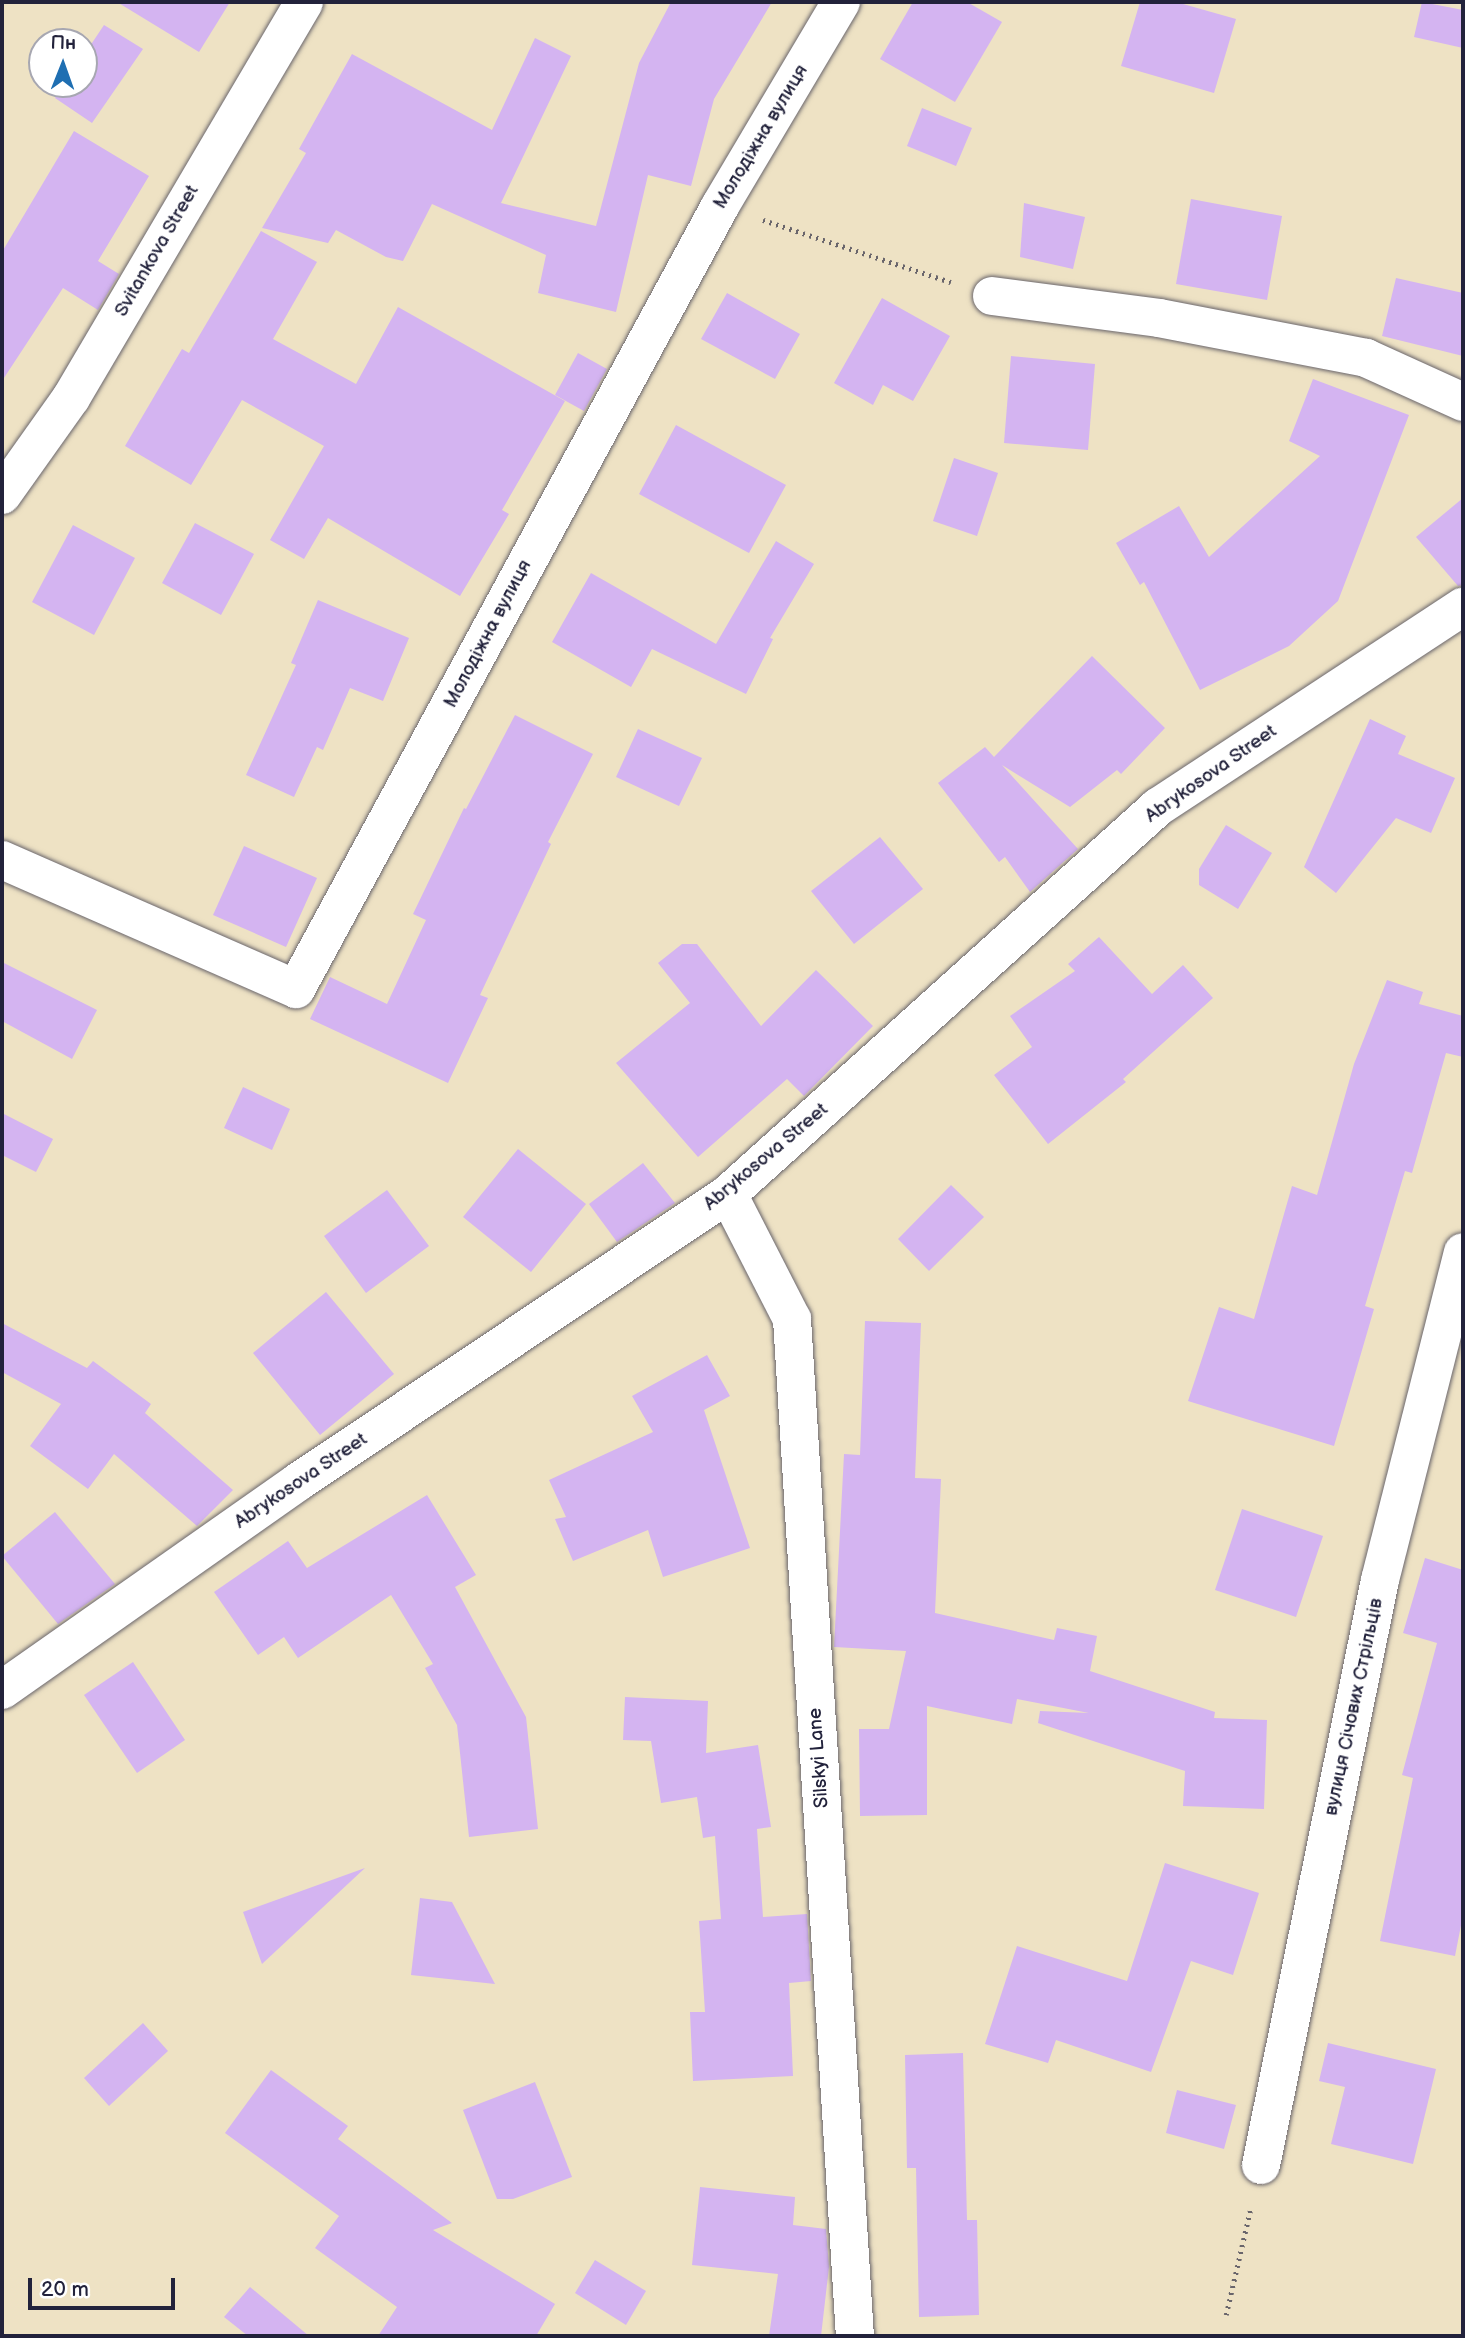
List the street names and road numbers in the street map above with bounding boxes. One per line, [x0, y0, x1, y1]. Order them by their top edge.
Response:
street label: Молодіжна вулиця [709, 61, 813, 213]
street label: Svitankova Street [110, 181, 204, 321]
street label: Молодіжна вулиця [439, 556, 537, 712]
street label: Abrykosova Street [1141, 720, 1281, 828]
street label: Abrykosova Street [699, 1098, 833, 1216]
street label: Abrykosova Street [230, 1428, 372, 1534]
street label: вулиця Січових Стрільців [1320, 1596, 1388, 1818]
street label: Silskyi Lane [804, 1707, 834, 1809]

